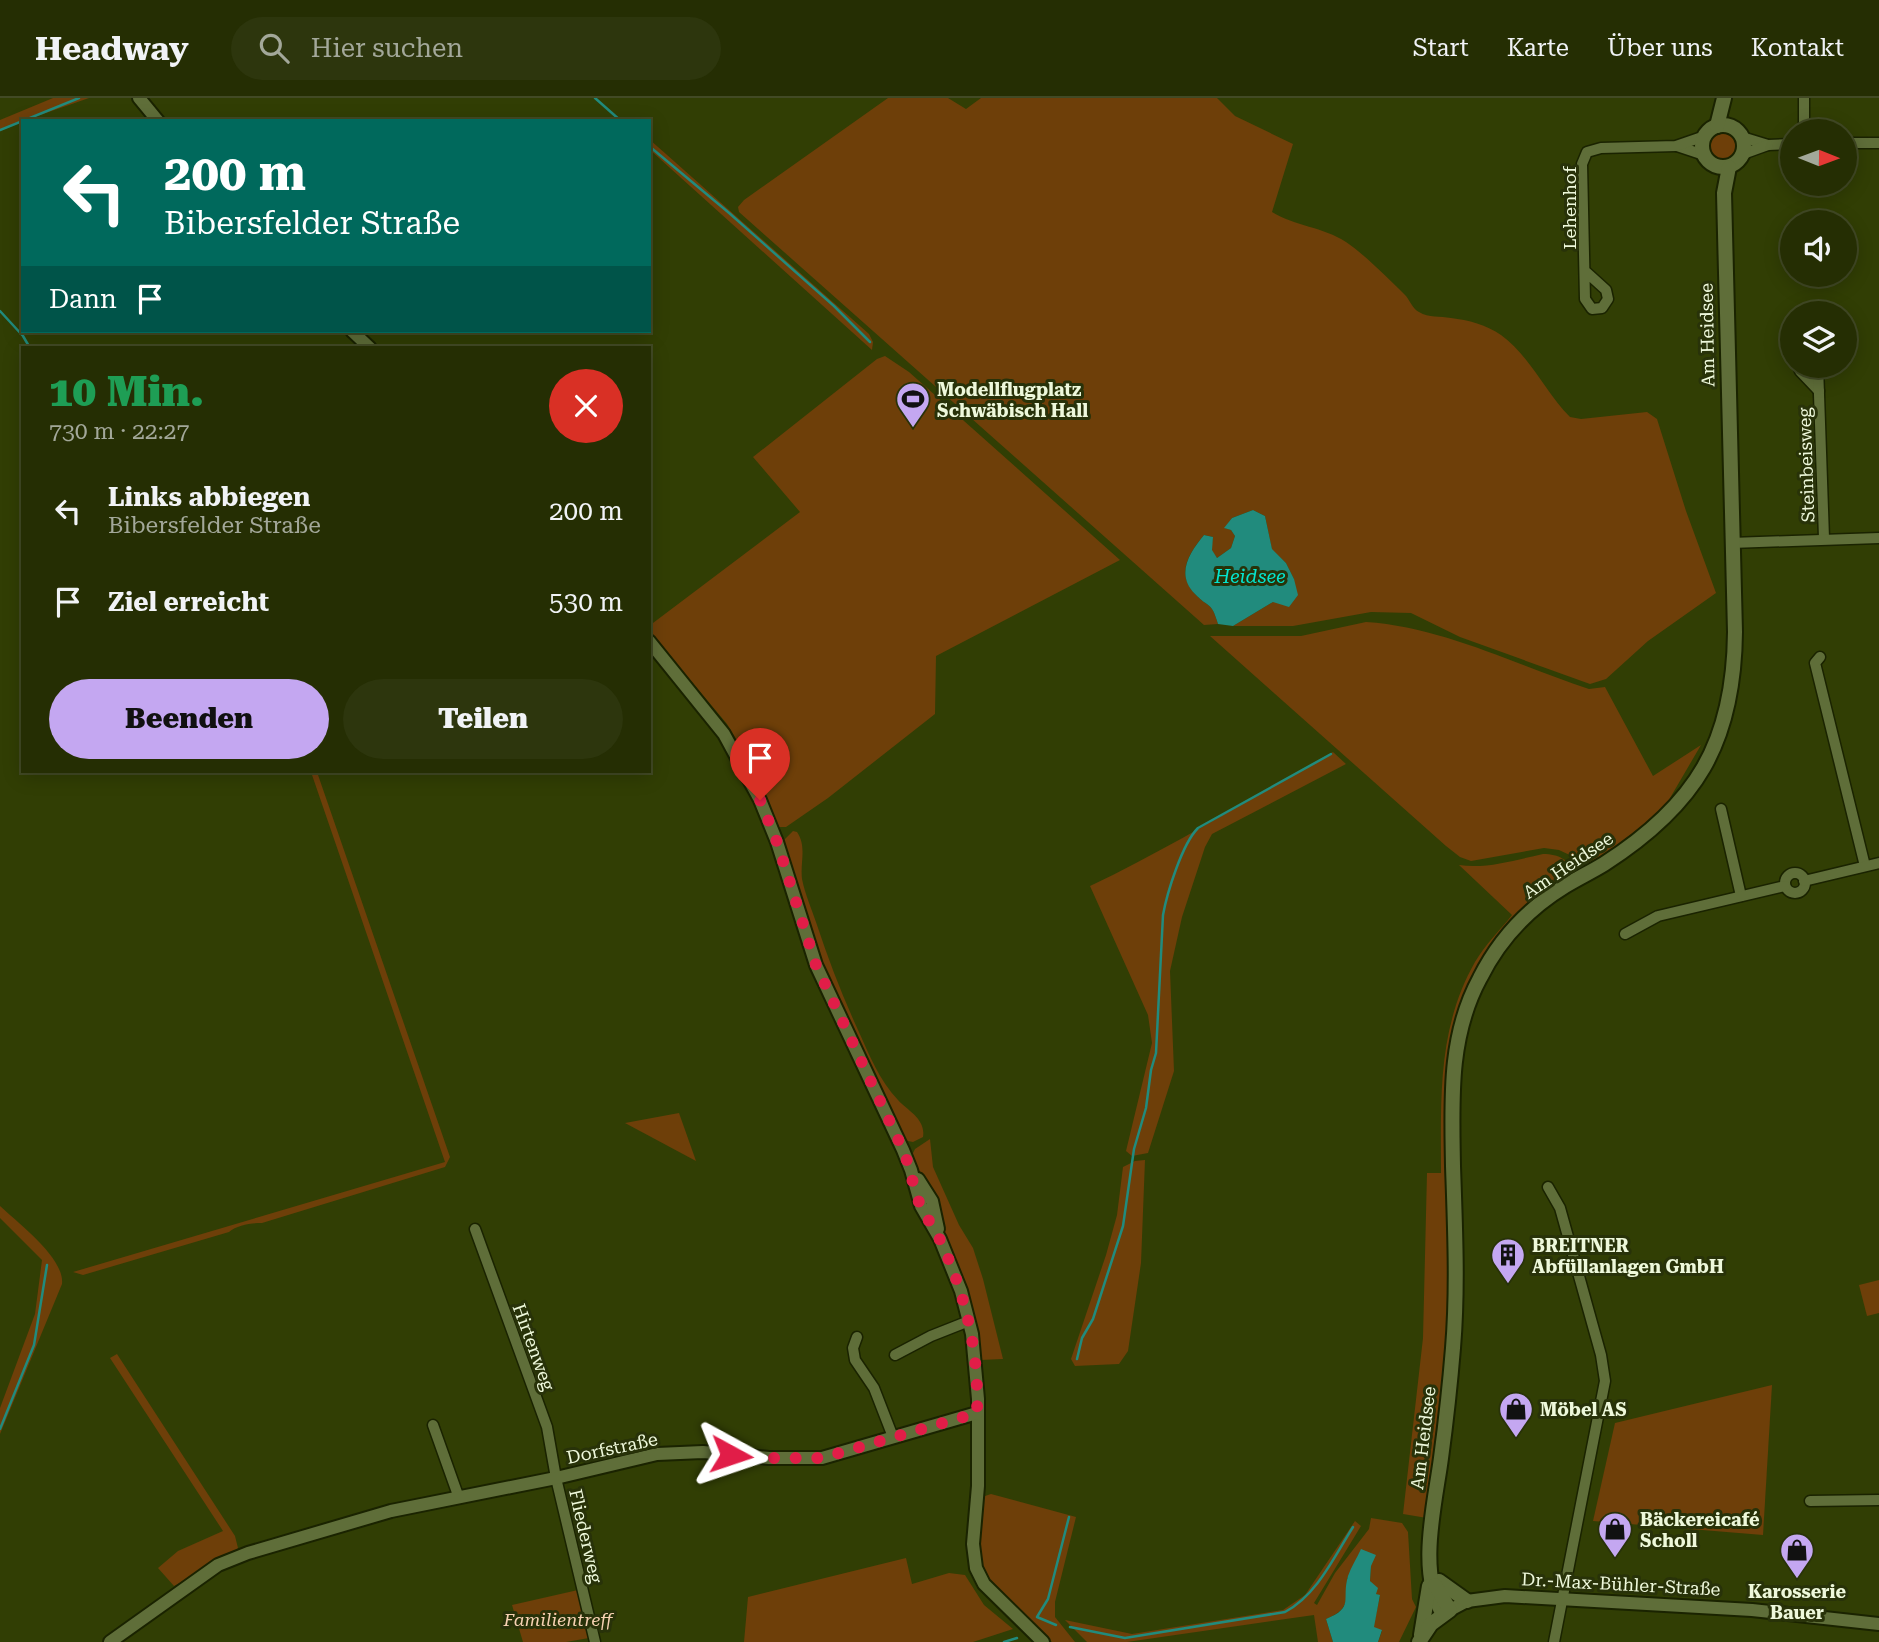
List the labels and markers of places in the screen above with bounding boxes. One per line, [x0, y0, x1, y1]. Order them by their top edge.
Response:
place label: Modellflugplatz Schwäbisch Hall [937, 379, 1088, 421]
sports icon: Modellflugplatz Schwäbisch Hall [894, 380, 932, 429]
pin [730, 728, 790, 800]
place label: BREITNER Abfüllanlagen GmbH [1532, 1235, 1724, 1277]
building icon: BREITNER Abfüllanlagen GmbH [1489, 1236, 1527, 1285]
shop icon: Möbel AS [1497, 1390, 1535, 1439]
place label: Möbel AS [1540, 1399, 1626, 1420]
place label: Bäckereicafé Scholl [1640, 1509, 1760, 1551]
shop icon: Bäckereicafé Scholl [1596, 1510, 1634, 1559]
shop icon: Karosserie Bauer [1778, 1531, 1816, 1580]
place label: Karosserie Bauer [1748, 1581, 1846, 1623]

